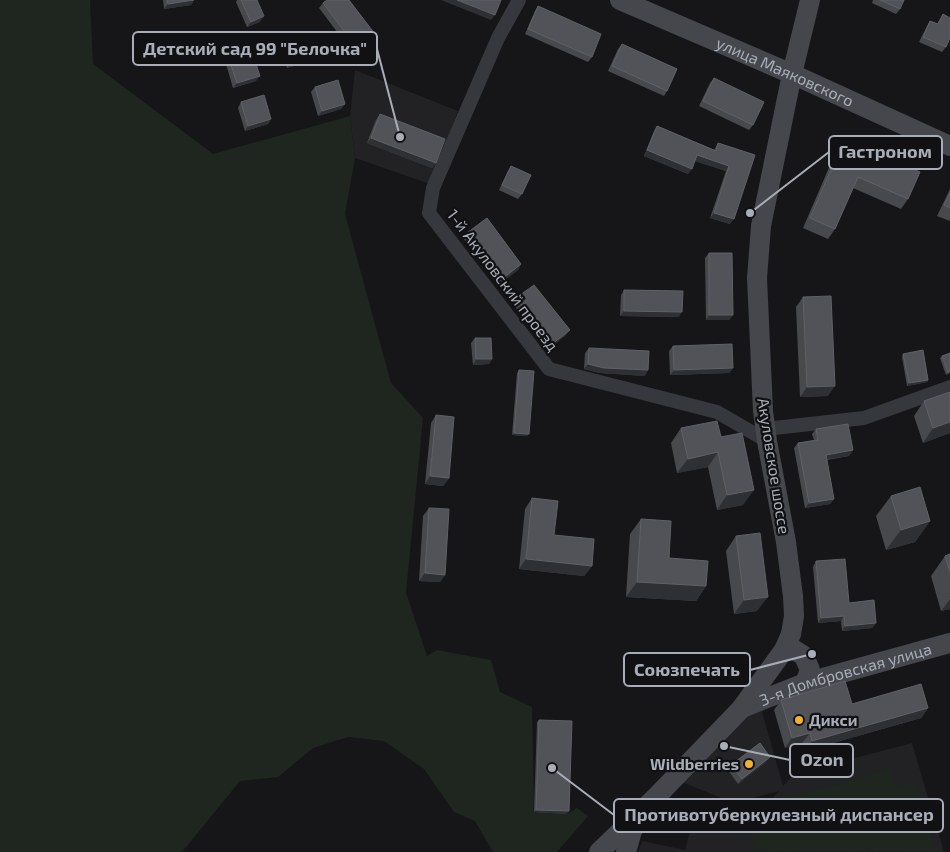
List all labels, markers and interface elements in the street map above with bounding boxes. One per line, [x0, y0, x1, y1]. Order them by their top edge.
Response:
callout: Детский сад 99 "Белочка" [133, 32, 377, 65]
street label: улица Маяковского [713, 33, 857, 110]
text: Детский сад 99 "Белочка" [143, 37, 367, 59]
callout: Гастроном [829, 136, 942, 169]
text: Гастроном [838, 140, 932, 162]
street label: 1-й Акуловский проезд [443, 205, 563, 355]
street label: Акуловское шоссе [753, 397, 795, 535]
street label: 3-я Домбровская улица [756, 639, 934, 709]
callout: Союзпечать [624, 653, 750, 686]
text: Союзпечать [634, 658, 740, 680]
place label: Дикси [809, 710, 857, 729]
marker: Дикси [793, 714, 805, 726]
callout: Ozon [790, 744, 853, 777]
text: Ozon [800, 748, 844, 770]
place label: Wildberries [650, 754, 739, 773]
marker: Wildberries [743, 758, 755, 770]
callout: Противотуберкулезный диспансер [614, 799, 943, 832]
text: Противотуберкулезный диспансер [624, 803, 934, 825]

